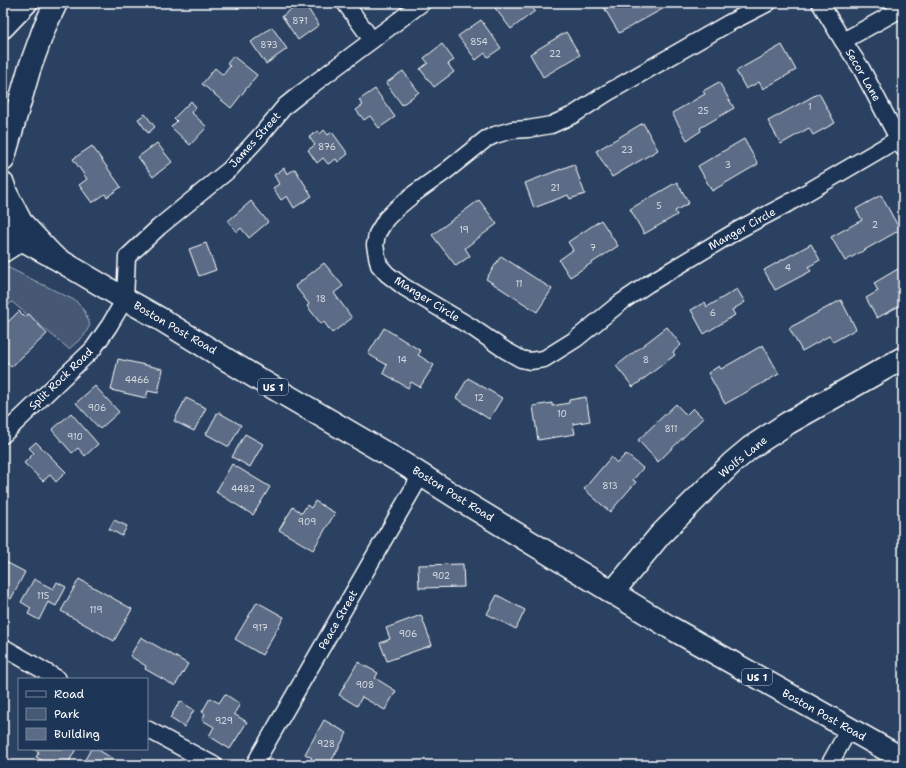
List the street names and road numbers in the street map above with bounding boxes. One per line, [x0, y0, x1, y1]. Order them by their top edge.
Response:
street label: Secor Lane [842, 46, 884, 104]
street label: James Street [226, 109, 284, 171]
street label: Manger Circle [706, 204, 778, 254]
street label: Manger Circle [391, 273, 463, 325]
street label: Boston Post Road [131, 298, 219, 358]
street label: Split Rock Road [26, 344, 96, 414]
road number: US 1 [258, 379, 288, 395]
street label: Wolfs Lane [716, 433, 770, 481]
street label: Boston Post Road [409, 463, 497, 525]
street label: Peace Street [315, 587, 361, 653]
road number: US 1 [742, 669, 772, 685]
street label: Boston Post Road [779, 686, 869, 744]

